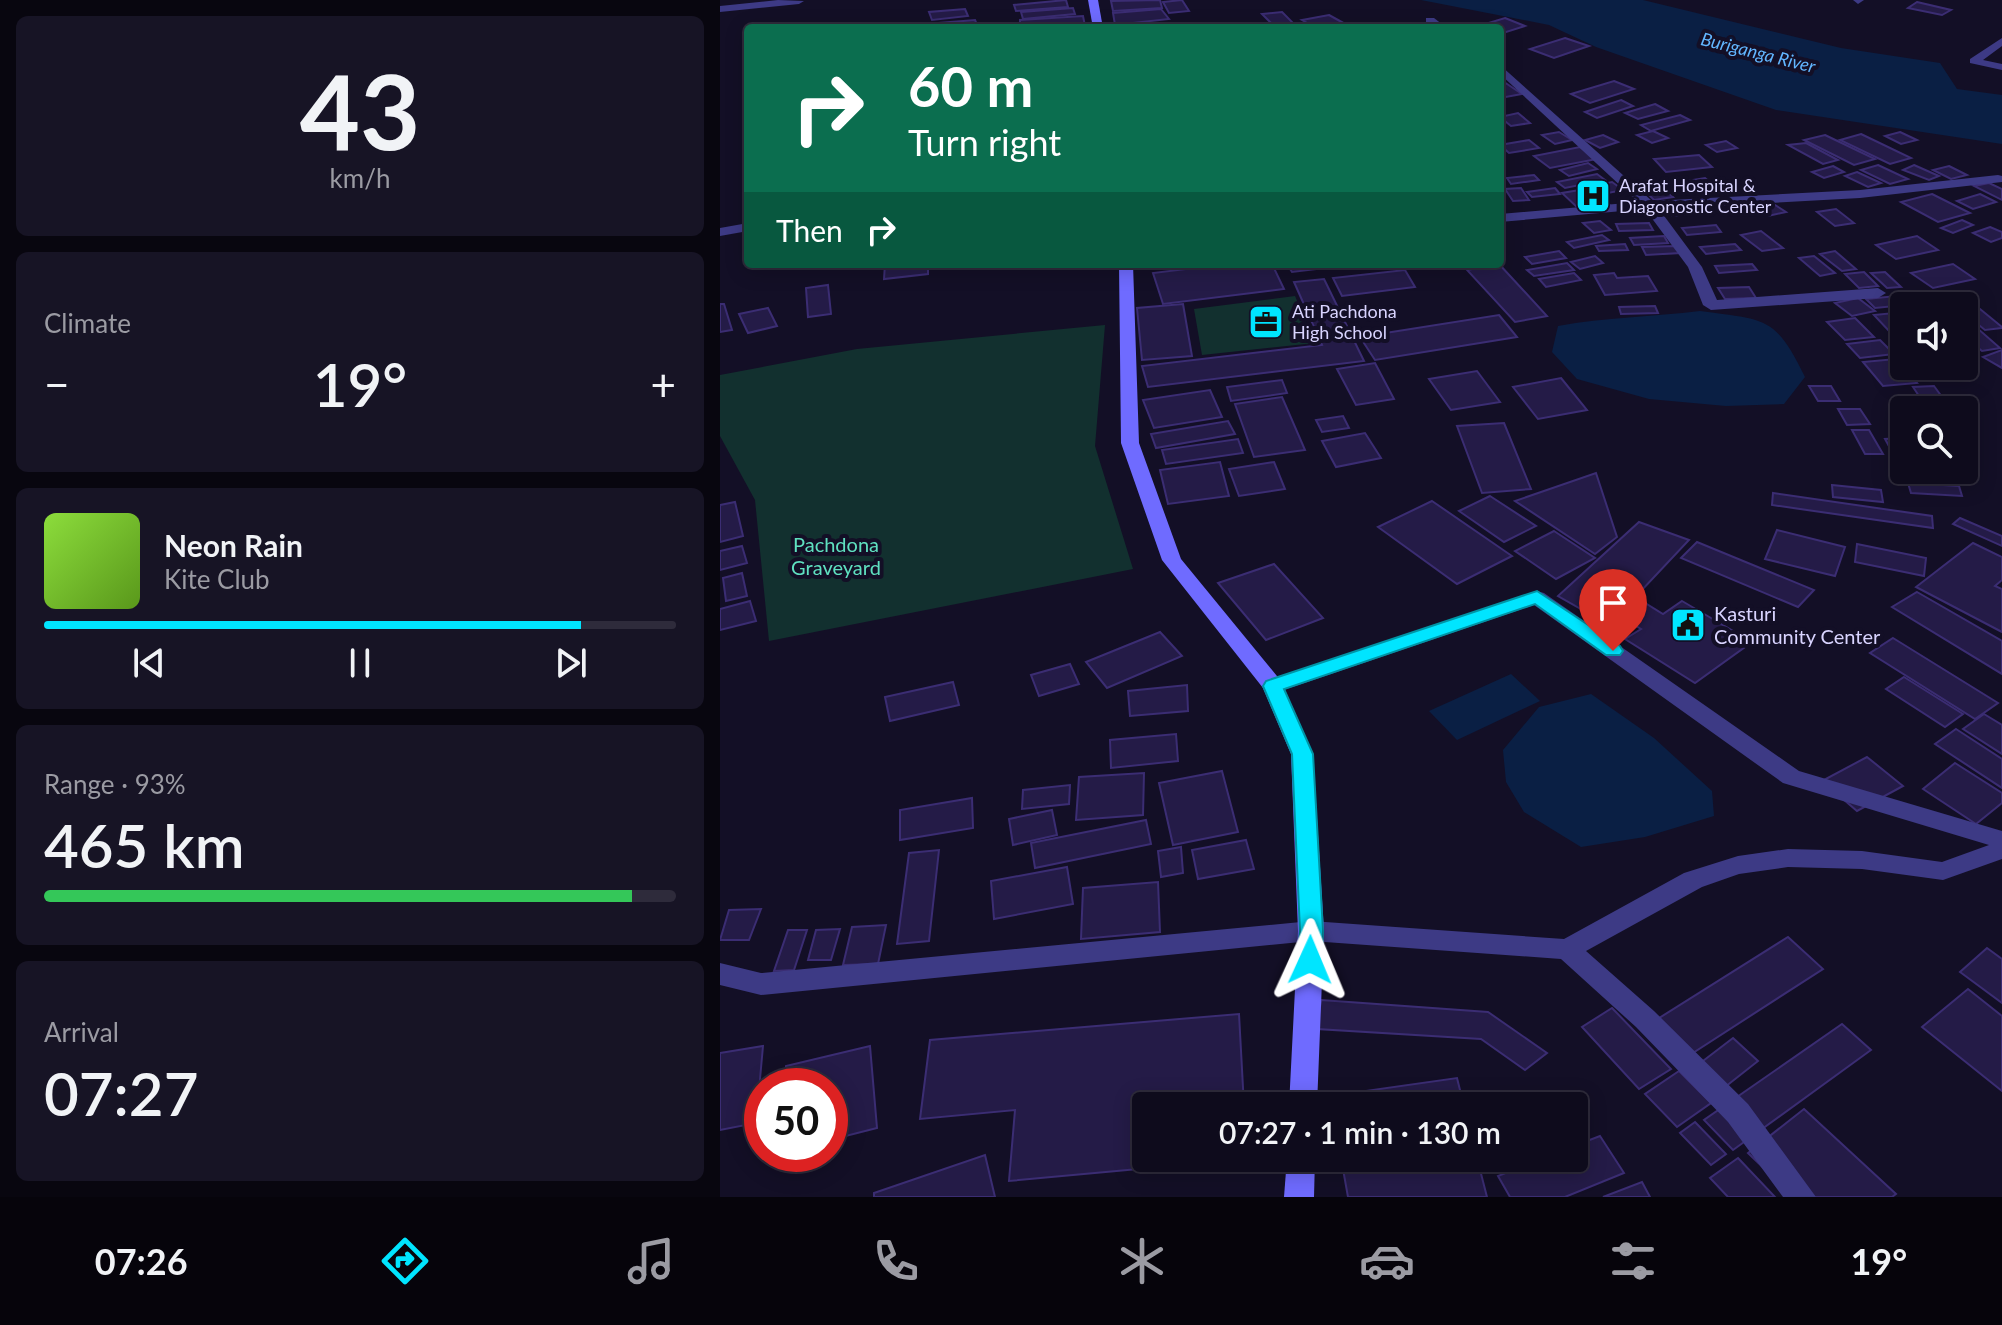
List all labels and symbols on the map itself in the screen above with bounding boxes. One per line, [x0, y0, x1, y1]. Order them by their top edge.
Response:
water label: Buriganga River [1699, 27, 1819, 77]
place label: Arafat Hospital & Diagonostic Center [1619, 174, 1772, 217]
hospital icon: Arafat Hospital & Diagonostic Center [1574, 177, 1612, 215]
place label: Ati Pachdona High School [1292, 300, 1397, 343]
office icon: Ati Pachdona High School [1247, 303, 1285, 341]
park label: Pachdona Graveyard [791, 532, 881, 579]
pin [1579, 569, 1647, 651]
place label: Kasturi Community Center [1714, 601, 1881, 648]
public building icon: Kasturi Community Center [1669, 606, 1707, 644]
position arrow [1268, 918, 1352, 1002]
speed limit sign: 50 [744, 1068, 848, 1172]

